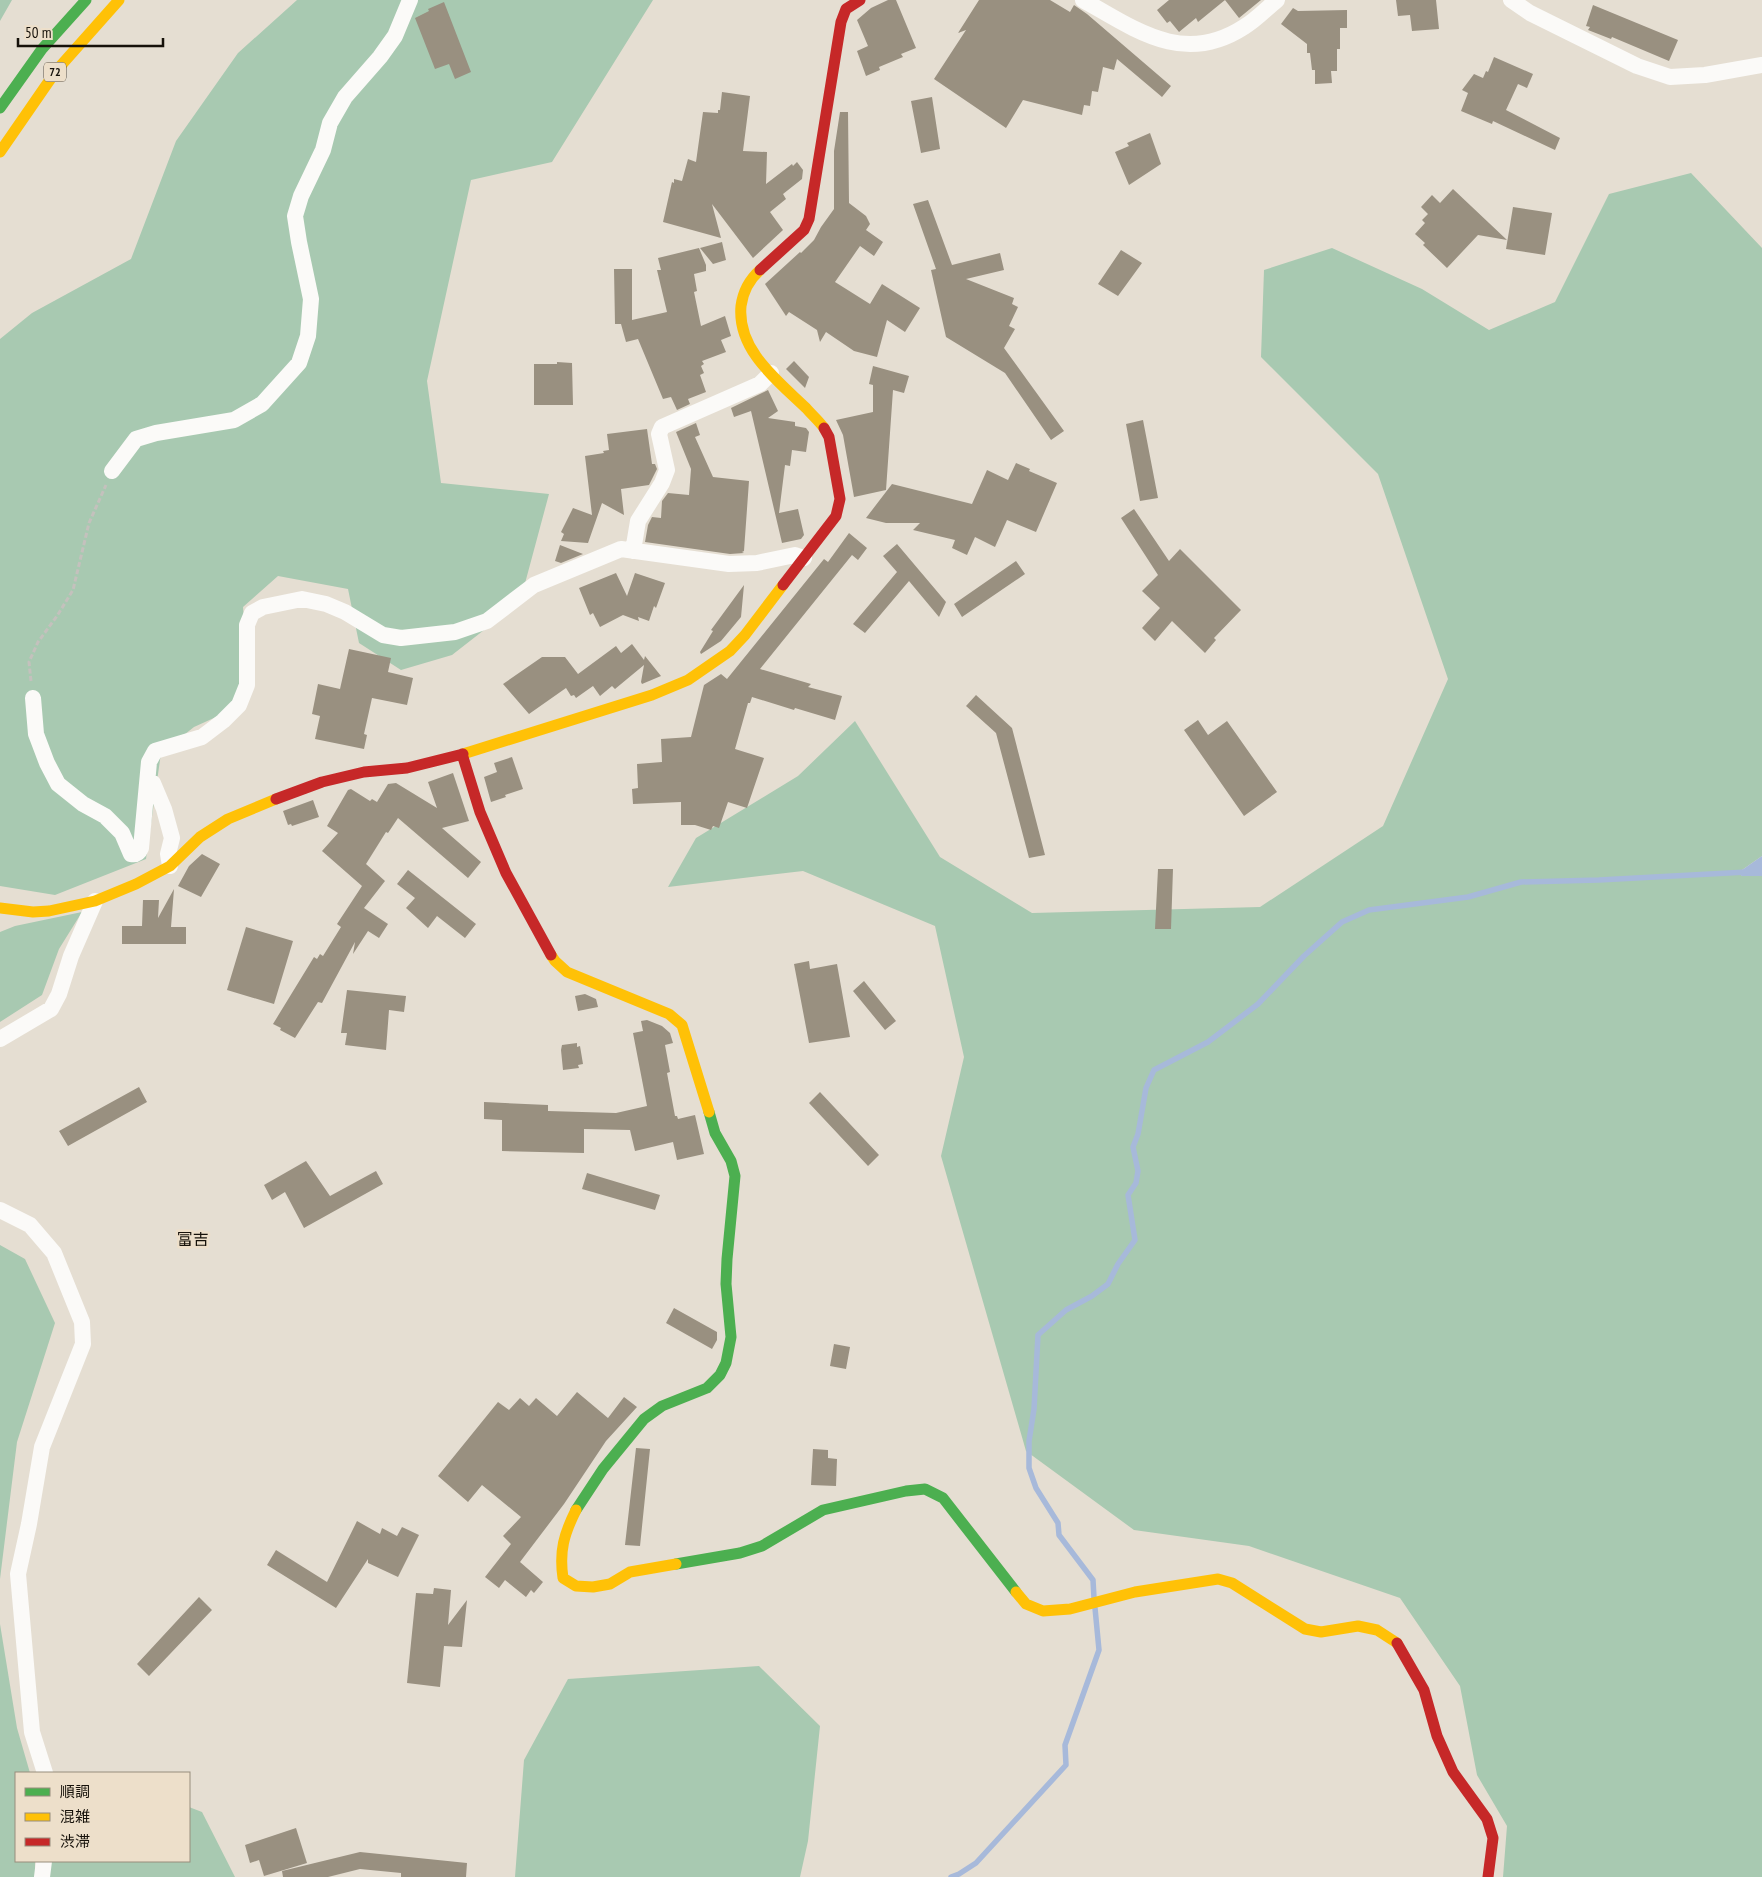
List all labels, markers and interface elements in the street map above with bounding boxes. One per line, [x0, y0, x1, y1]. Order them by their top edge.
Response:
scale bar [18, 15, 162, 47]
text: 50 m [25, 23, 51, 42]
road number: 72 [44, 62, 66, 82]
district label: 富吉 [177, 1229, 209, 1249]
legend [15, 1772, 190, 1862]
text: 順調 [60, 1782, 90, 1801]
text: 混雑 [60, 1807, 90, 1826]
text: 渋滞 [60, 1832, 90, 1851]

